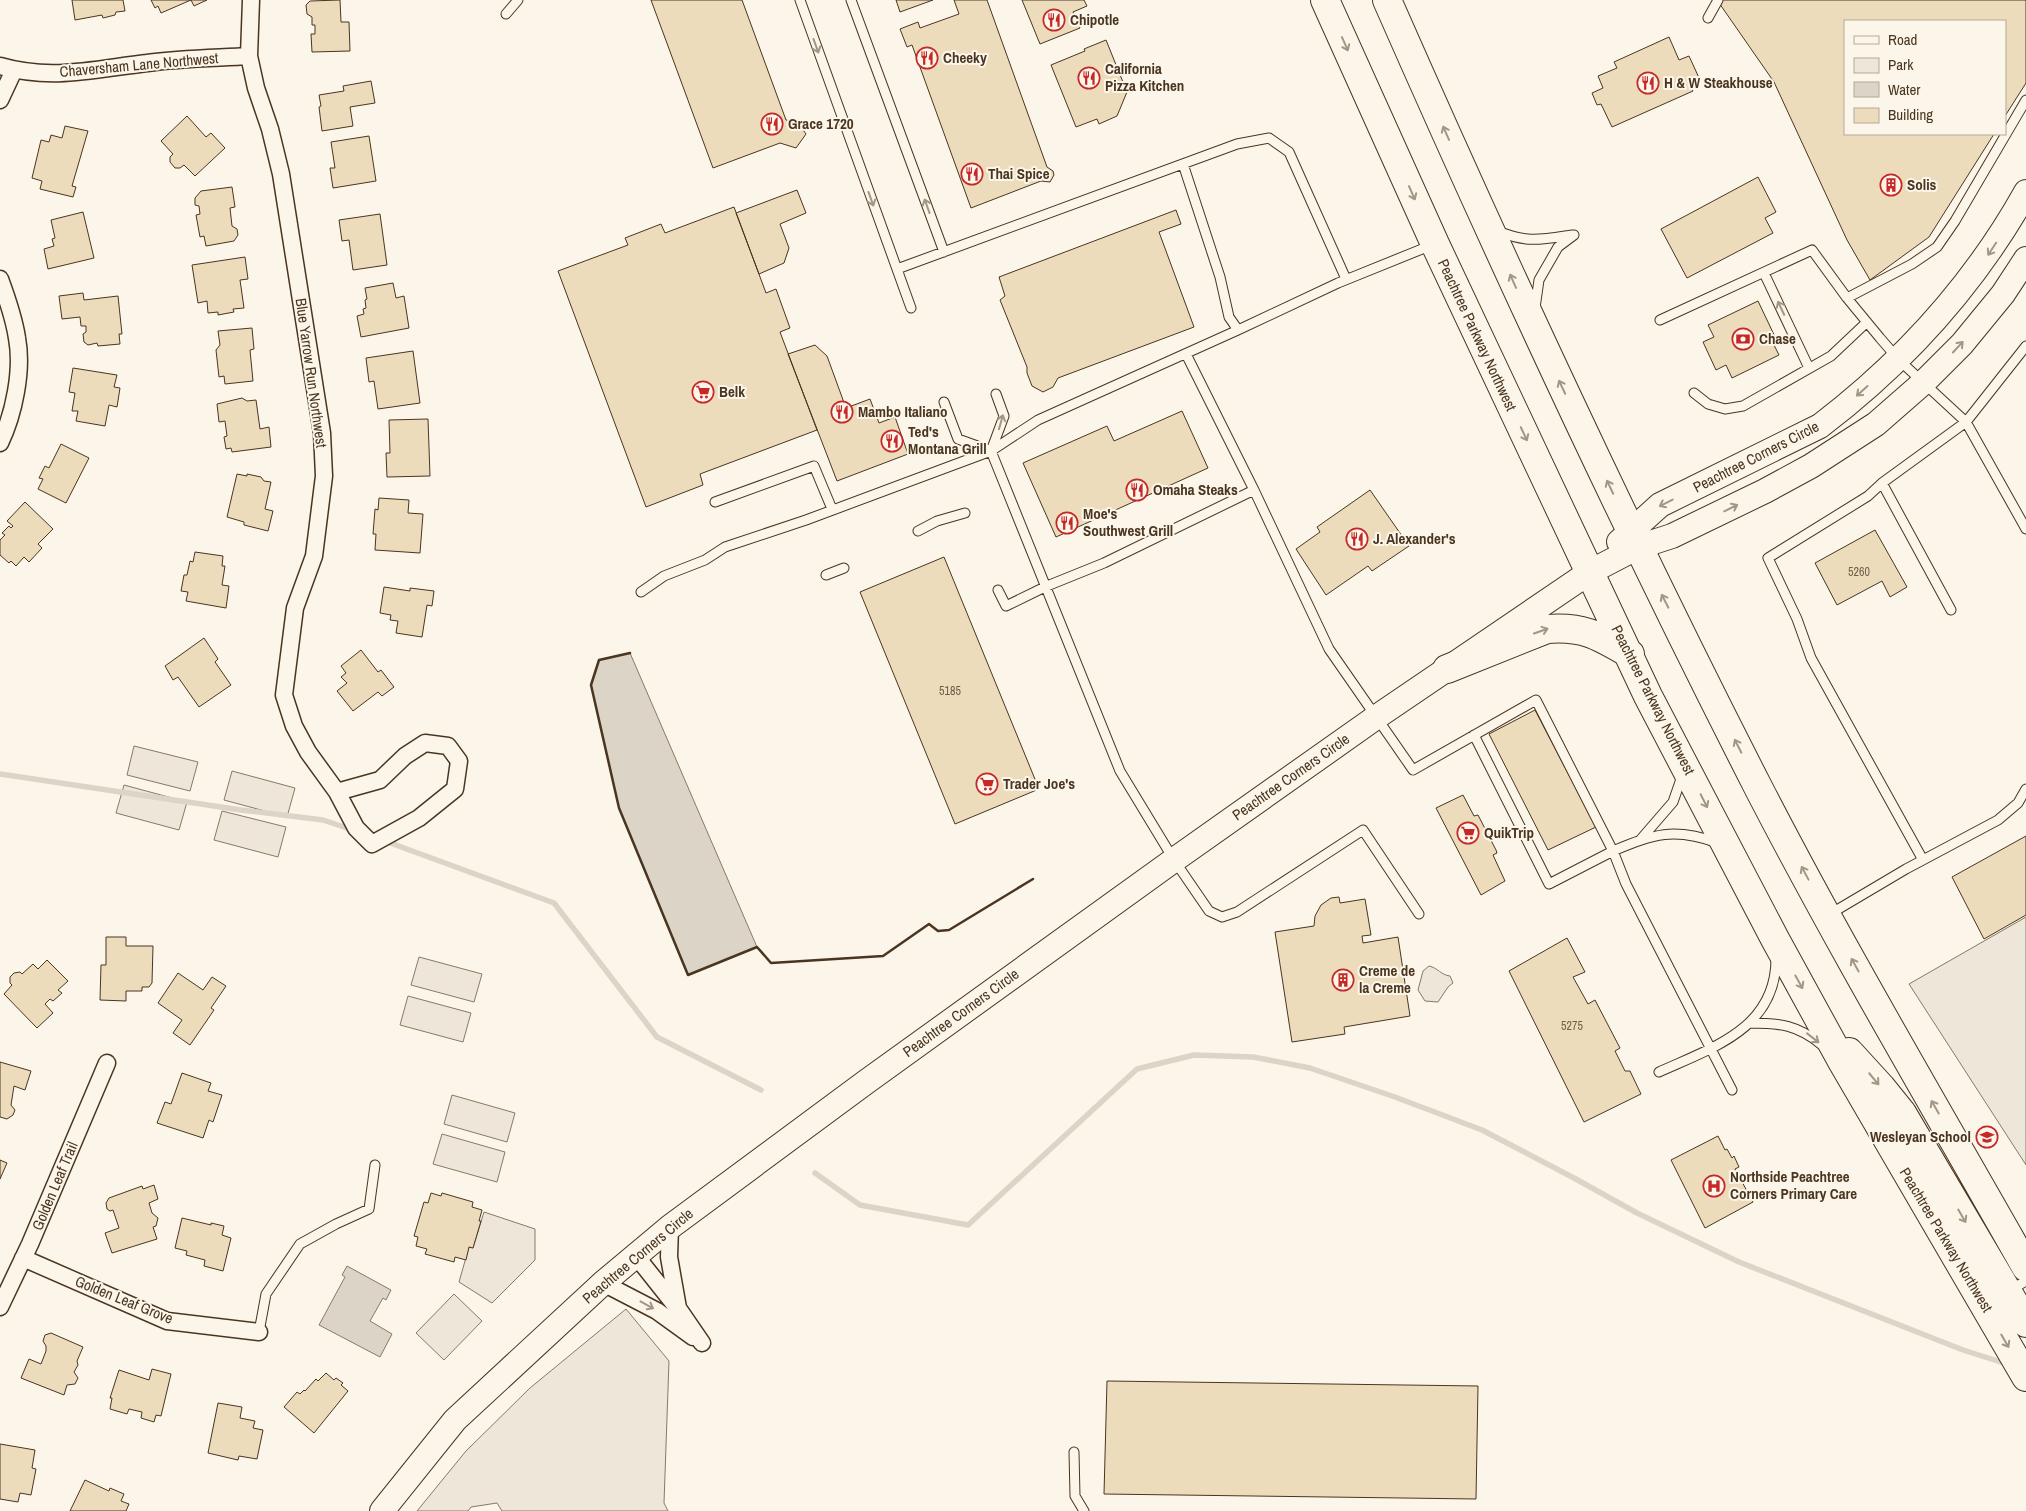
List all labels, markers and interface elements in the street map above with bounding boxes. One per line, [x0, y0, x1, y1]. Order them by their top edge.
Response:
restaurant icon: Chipotle [1042, 8, 1066, 32]
place label: Chipotle [1070, 9, 1119, 30]
legend [1844, 20, 2006, 135]
text: Road [1888, 29, 1917, 50]
one-way arrow [1340, 36, 1350, 51]
one-way arrow [812, 38, 821, 53]
restaurant icon: Cheeky [915, 46, 939, 70]
street label: Chaversham Lane Northwest [59, 47, 220, 82]
place label: Cheeky [943, 47, 987, 68]
text: Park [1888, 54, 1914, 75]
place label: California Pizza Kitchen [1105, 58, 1184, 96]
restaurant icon: California Pizza Kitchen [1077, 66, 1101, 90]
restaurant icon: H & W Steakhouse [1636, 71, 1660, 95]
place label: H & W Steakhouse [1664, 72, 1773, 93]
text: Water [1888, 79, 1920, 100]
text: Building [1888, 104, 1933, 125]
restaurant icon: Grace 1720 [760, 112, 784, 136]
place label: Grace 1720 [788, 113, 854, 134]
one-way arrow [1441, 126, 1451, 141]
restaurant icon: Thai Spice [960, 162, 984, 186]
place label: Thai Spice [988, 163, 1050, 184]
building icon: Solis [1879, 173, 1903, 197]
place label: Solis [1907, 174, 1937, 195]
one-way arrow [1407, 185, 1417, 200]
one-way arrow [867, 191, 876, 206]
one-way arrow [922, 199, 931, 214]
one-way arrow [1987, 241, 1997, 255]
street label: Peachtree Parkway Northwest [1433, 255, 1522, 415]
one-way arrow [1508, 274, 1518, 289]
street label: Blue Yarrow Run Northwest [291, 297, 332, 450]
one-way arrow [1776, 301, 1785, 316]
bank icon: Chase [1731, 327, 1755, 351]
place label: Chase [1759, 328, 1796, 349]
one-way arrow [1952, 341, 1964, 354]
supermarket icon: Belk [691, 380, 715, 404]
one-way arrow [1557, 380, 1566, 395]
place label: Belk [719, 381, 745, 402]
one-way arrow [1855, 385, 1868, 397]
restaurant icon: Mambo Italiano [830, 400, 854, 424]
place label: Mambo Italiano [858, 401, 948, 422]
one-way arrow [997, 415, 1006, 431]
street label: Peachtree Corners Circle [1689, 416, 1822, 497]
place label: Ted's Montana Grill [908, 421, 987, 459]
one-way arrow [1520, 426, 1529, 441]
restaurant icon: Ted's Montana Grill [880, 429, 904, 453]
restaurant icon: Omaha Steaks [1125, 478, 1149, 502]
place label: Omaha Steaks [1153, 479, 1238, 500]
one-way arrow [1605, 480, 1614, 495]
one-way arrow [1659, 498, 1674, 508]
one-way arrow [1724, 502, 1739, 512]
place label: Moe's Southwest Grill [1083, 503, 1173, 541]
restaurant icon: Moe's Southwest Grill [1055, 511, 1079, 535]
restaurant icon: J. Alexander's [1345, 527, 1369, 551]
place label: J. Alexander's [1373, 528, 1456, 549]
house number: 5260 [1848, 564, 1870, 580]
one-way arrow [1660, 594, 1670, 609]
street label: Peachtree Parkway Northwest [1607, 621, 1701, 779]
one-way arrow [1533, 626, 1549, 636]
house number: 5185 [939, 683, 961, 699]
street label: Peachtree Corners Circle [1228, 728, 1354, 825]
one-way arrow [1733, 739, 1743, 754]
supermarket icon: Trader Joe's [975, 772, 999, 796]
place label: Trader Joe's [1003, 773, 1075, 794]
one-way arrow [1699, 793, 1709, 808]
supermarket icon: QuikTrip [1456, 821, 1480, 845]
place label: QuikTrip [1484, 822, 1534, 843]
one-way arrow [1800, 866, 1809, 881]
one-way arrow [1850, 958, 1860, 973]
place label: Creme de la Creme [1359, 960, 1415, 998]
street label: Peachtree Corners Circle [898, 963, 1023, 1062]
building icon: Creme de la Creme [1331, 968, 1355, 992]
one-way arrow [1795, 974, 1804, 989]
house number: 5275 [1561, 1018, 1583, 1034]
one-way arrow [1806, 1033, 1819, 1044]
one-way arrow [1869, 1072, 1880, 1085]
one-way arrow [1930, 1099, 1940, 1114]
school or university icon: Wesleyan School [1975, 1125, 1999, 1149]
place label: Wesleyan School [1870, 1126, 1971, 1147]
street label: Golden Leaf Trail [26, 1138, 83, 1233]
street label: Peachtree Parkway Northwest [1895, 1163, 1998, 1317]
place label: Northside Peachtree Corners Primary Care [1730, 1166, 1857, 1204]
hospital icon: Northside Peachtree Corners Primary Care [1702, 1174, 1726, 1198]
street label: Peachtree Corners Circle [578, 1203, 698, 1308]
one-way arrow [1957, 1208, 1967, 1222]
street label: Golden Leaf Grove [72, 1270, 176, 1329]
one-way arrow [639, 1300, 654, 1310]
one-way arrow [2000, 1333, 2010, 1348]

